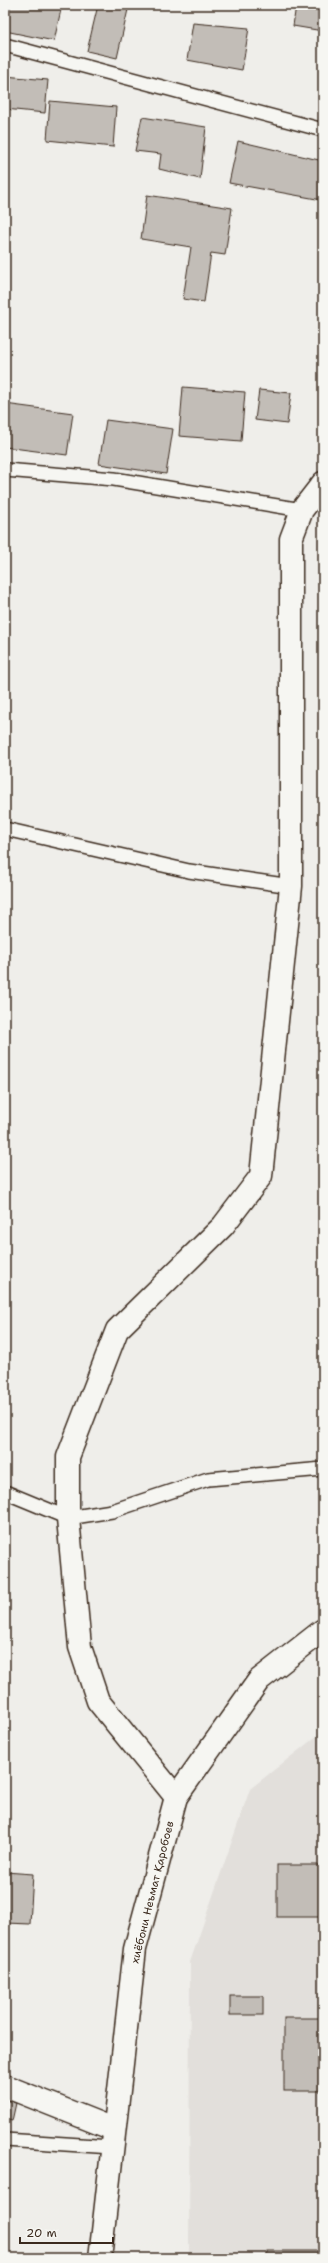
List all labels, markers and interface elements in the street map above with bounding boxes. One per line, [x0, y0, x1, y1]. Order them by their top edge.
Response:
street label: хиёбони Неъмат Қаробоев [128, 1819, 178, 1965]
scale bar [20, 2219, 113, 2245]
text: 20 m [26, 2225, 57, 2241]

